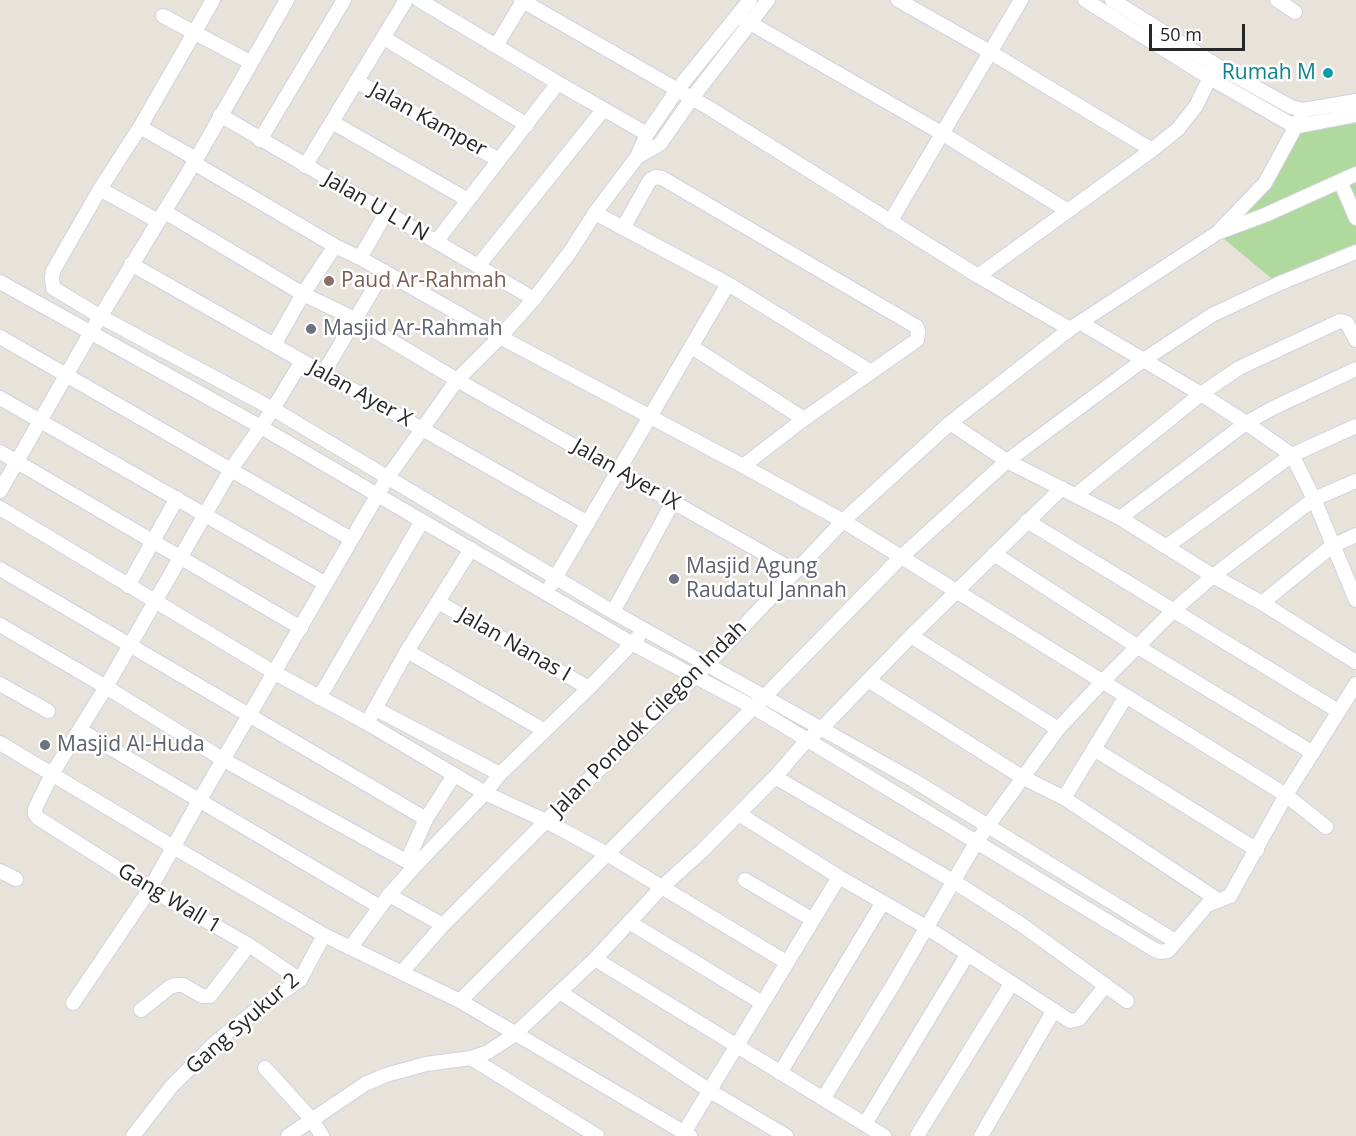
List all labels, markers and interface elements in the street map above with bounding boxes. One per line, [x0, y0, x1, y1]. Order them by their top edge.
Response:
scale bar [1152, 12, 1248, 50]
text: 50 m [1160, 22, 1202, 46]
place label: Rumah M [1222, 60, 1316, 86]
marker: Rumah M [1321, 66, 1335, 80]
street label: Jalan Kamper [365, 78, 491, 162]
street label: Jalan U L I N [319, 167, 433, 247]
place label: Paud Ar-Rahmah [341, 268, 507, 294]
marker: Paud Ar-Rahmah [322, 274, 336, 288]
place label: Masjid Ar-Rahmah [323, 316, 503, 342]
marker: Masjid Ar-Rahmah [304, 322, 318, 336]
street label: Jalan Ayer X [304, 355, 416, 433]
street label: Jalan Ayer IX [568, 434, 684, 516]
place label: Masjid Agung Raudatul Jannah [686, 554, 847, 604]
marker: Masjid Agung Raudatul Jannah [667, 572, 681, 586]
street label: Jalan Nanas I [453, 603, 575, 687]
street label: Jalan Pondok Cilegon Indah [546, 616, 752, 822]
place label: Masjid Al-Huda [57, 732, 205, 758]
marker: Masjid Al-Huda [38, 738, 52, 752]
street label: Gang Wall 1 [113, 858, 225, 940]
street label: Gang Syukur 2 [181, 968, 305, 1080]

